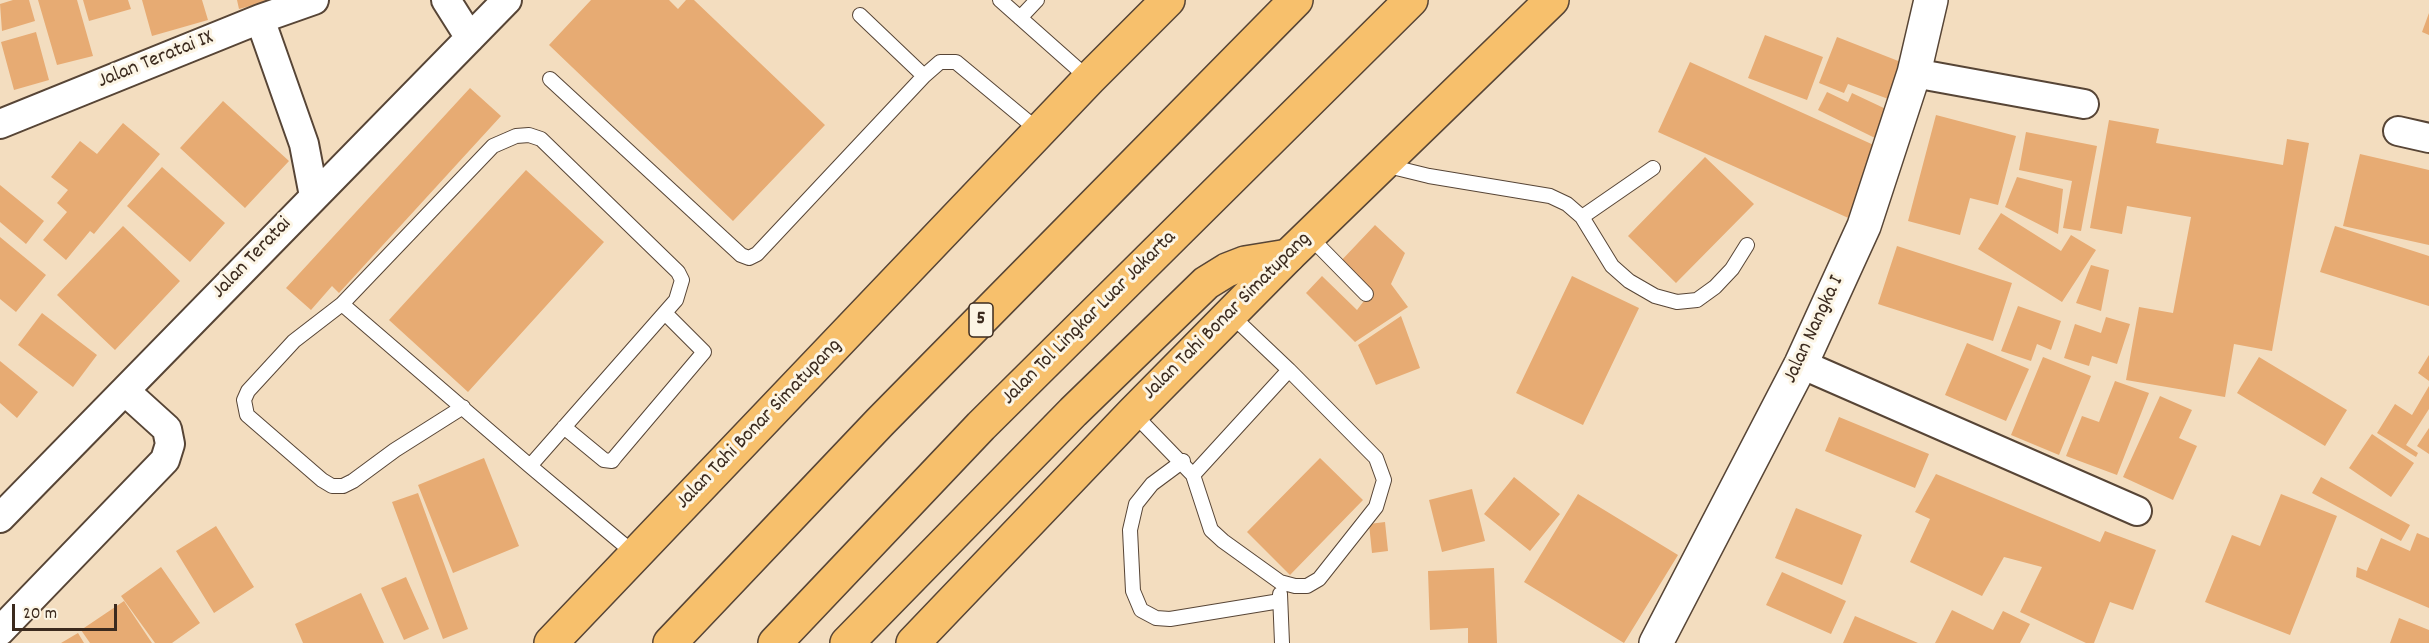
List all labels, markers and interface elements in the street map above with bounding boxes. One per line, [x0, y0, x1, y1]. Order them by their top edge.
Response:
street label: Jalan Teratai IX [95, 26, 217, 96]
street label: Jalan Teratai [208, 213, 298, 305]
street label: Jalan Tol Lingkar Luar Jakarta [998, 227, 1182, 411]
street label: Jalan Tahi Bonar Simatupang [1139, 228, 1317, 406]
street label: Jalan Nangka I [1779, 272, 1851, 388]
road number: 5 [969, 303, 993, 337]
street label: Jalan Tahi Bonar Simatupang [672, 334, 848, 516]
scale bar [15, 592, 120, 630]
text: 20 m [23, 602, 57, 627]

